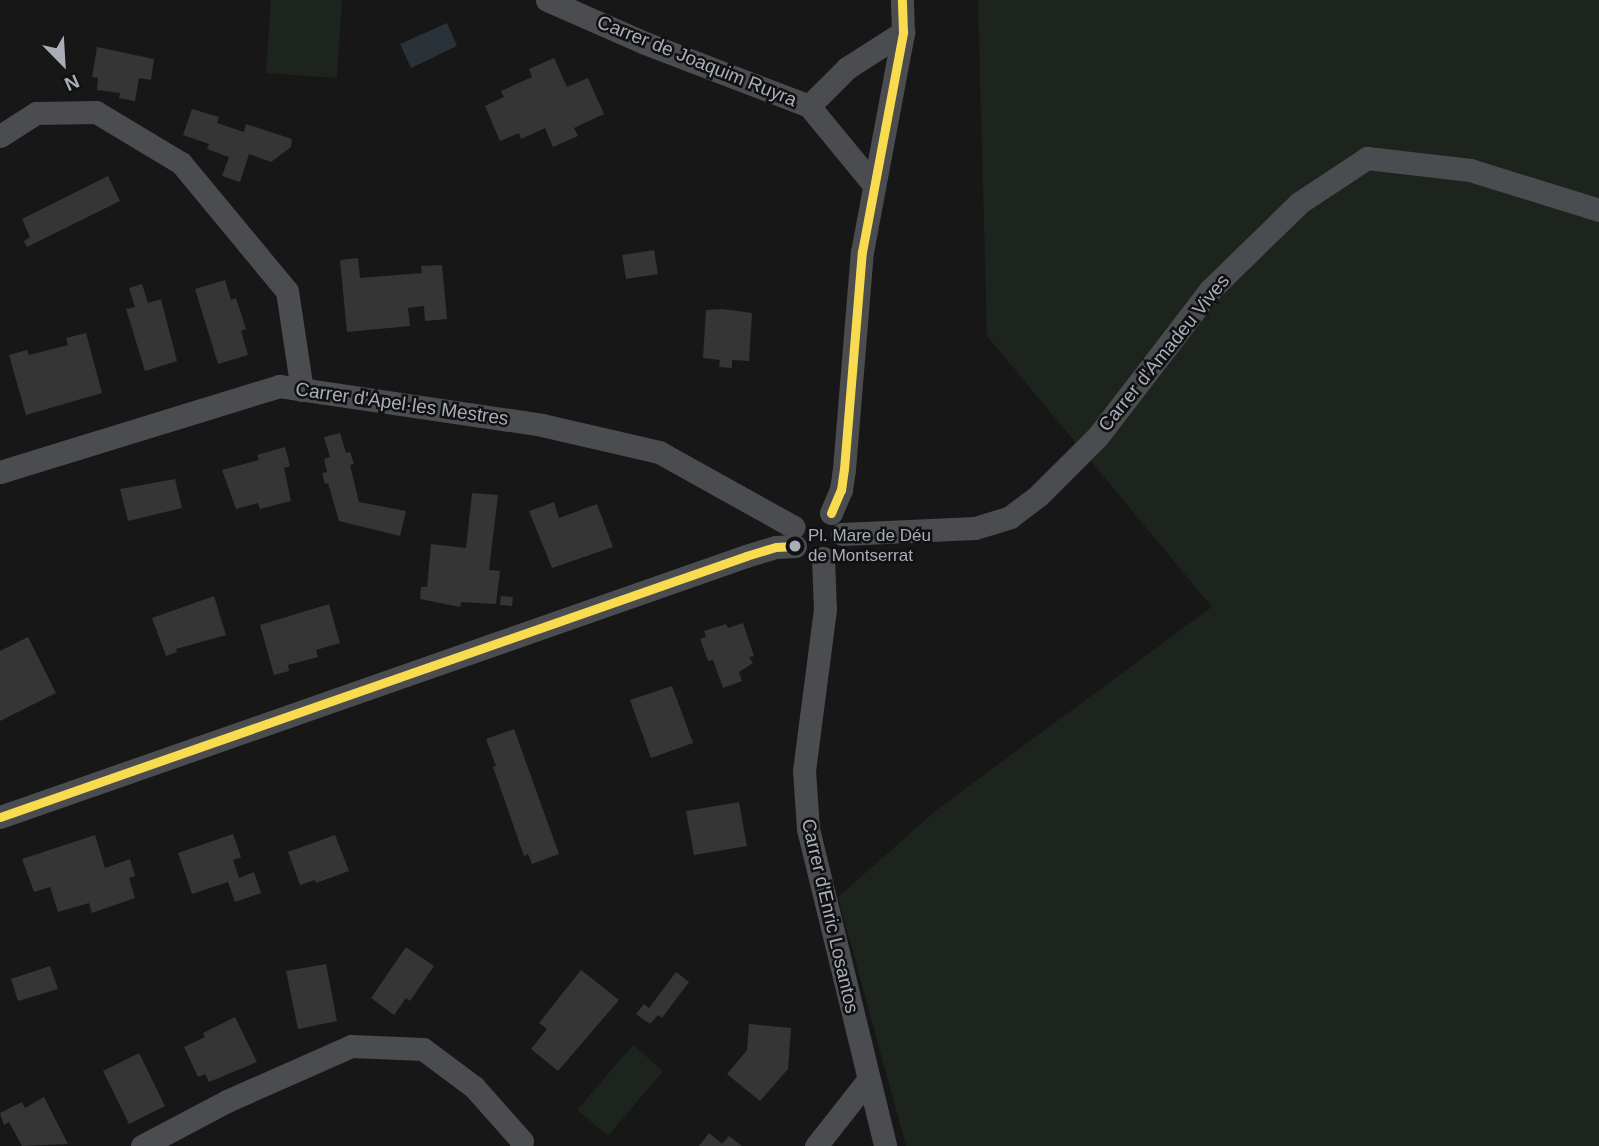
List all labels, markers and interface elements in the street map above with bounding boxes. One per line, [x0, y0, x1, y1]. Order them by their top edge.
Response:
street label: Carrer de Joaquim Ruyra [594, 10, 800, 112]
north arrow [28, 28, 98, 98]
text: N [61, 70, 82, 95]
street label: Carrer d'Amadeu Vives [1094, 270, 1234, 436]
street label: Carrer d'Apel·les Mestres [294, 378, 510, 430]
place label: Pl. Mare de Déu de Montserrat [808, 526, 931, 566]
marker: Pl. Mare de Déu de Montserrat [788, 539, 802, 553]
street label: Carrer d'Enric Losantos [797, 816, 863, 1016]

